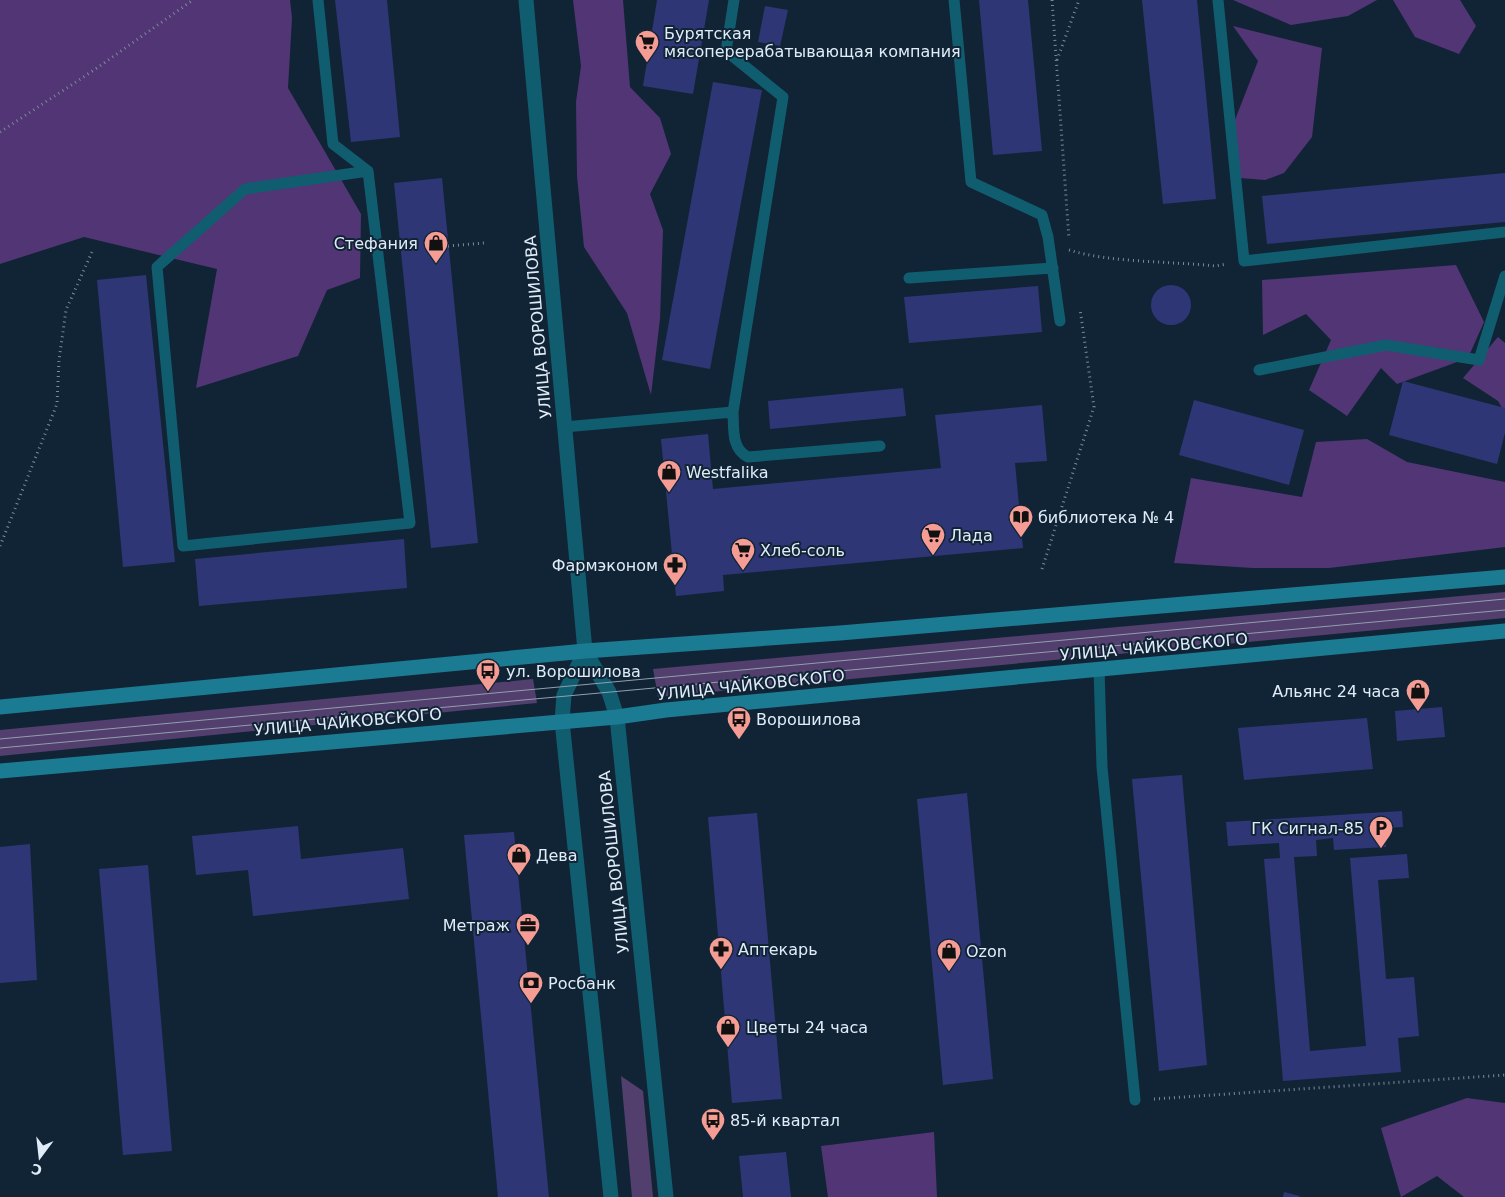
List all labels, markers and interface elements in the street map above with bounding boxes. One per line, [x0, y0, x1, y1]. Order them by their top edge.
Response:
place label: Бурятская мясоперерабатывающая компания [664, 24, 961, 61]
supermarket icon: Бурятская мясоперерабатывающая компания [634, 29, 660, 63]
shop icon: Стефания [423, 230, 449, 264]
place label: Стефания [334, 234, 418, 253]
street label: УЛИЦА ВОРОШИЛОВА [521, 235, 555, 419]
shop icon: Westfalika [656, 459, 682, 493]
place label: Westfalika [686, 463, 768, 482]
library icon: библиотека № 4 [1008, 504, 1034, 538]
place label: библиотека № 4 [1038, 508, 1174, 527]
supermarket icon: Лада [920, 522, 946, 556]
place label: Лада [950, 526, 993, 545]
supermarket icon: Хлеб-соль [730, 537, 756, 571]
place label: Хлеб-соль [760, 541, 845, 560]
pharmacy icon: Фармэконом [662, 552, 688, 586]
place label: Фармэконом [552, 556, 658, 575]
street label: УЛИЦА ЧАЙКОВСКОГО [1059, 629, 1249, 665]
bus stop icon: ул. Ворошилова [475, 658, 501, 692]
place label: ул. Ворошилова [506, 662, 641, 681]
street label: УЛИЦА ЧАЙКОВСКОГО [656, 666, 846, 704]
shop icon: Альянс 24 часа [1405, 678, 1431, 712]
place label: Альянс 24 часа [1272, 682, 1400, 701]
street label: УЛИЦА ЧАЙКОВСКОГО [253, 704, 443, 740]
bus stop icon: Ворошилова [726, 706, 752, 740]
place label: Ворошилова [756, 710, 861, 729]
street label: УЛИЦА ВОРОШИЛОВА [595, 770, 633, 954]
parking icon: ГК Сигнал-85 [1368, 815, 1394, 849]
place label: ГК Сигнал-85 [1251, 819, 1364, 838]
shop icon: Дева [506, 842, 532, 876]
place label: Дева [536, 846, 578, 865]
office icon: Метраж [515, 912, 541, 946]
place label: Метраж [443, 916, 510, 935]
pharmacy icon: Аптекарь [708, 936, 734, 970]
shop icon: Ozon [936, 938, 962, 972]
place label: Аптекарь [738, 940, 818, 959]
place label: Ozon [966, 942, 1007, 961]
bank icon: Росбанк [518, 970, 544, 1004]
place label: Росбанк [548, 974, 616, 993]
shop icon: Цветы 24 часа [715, 1014, 741, 1048]
place label: Цветы 24 часа [746, 1018, 868, 1037]
bus stop icon: 85-й квартал [700, 1107, 726, 1141]
place label: 85-й квартал [730, 1111, 840, 1130]
north arrow [15, 1132, 65, 1182]
text: С [30, 1160, 44, 1179]

